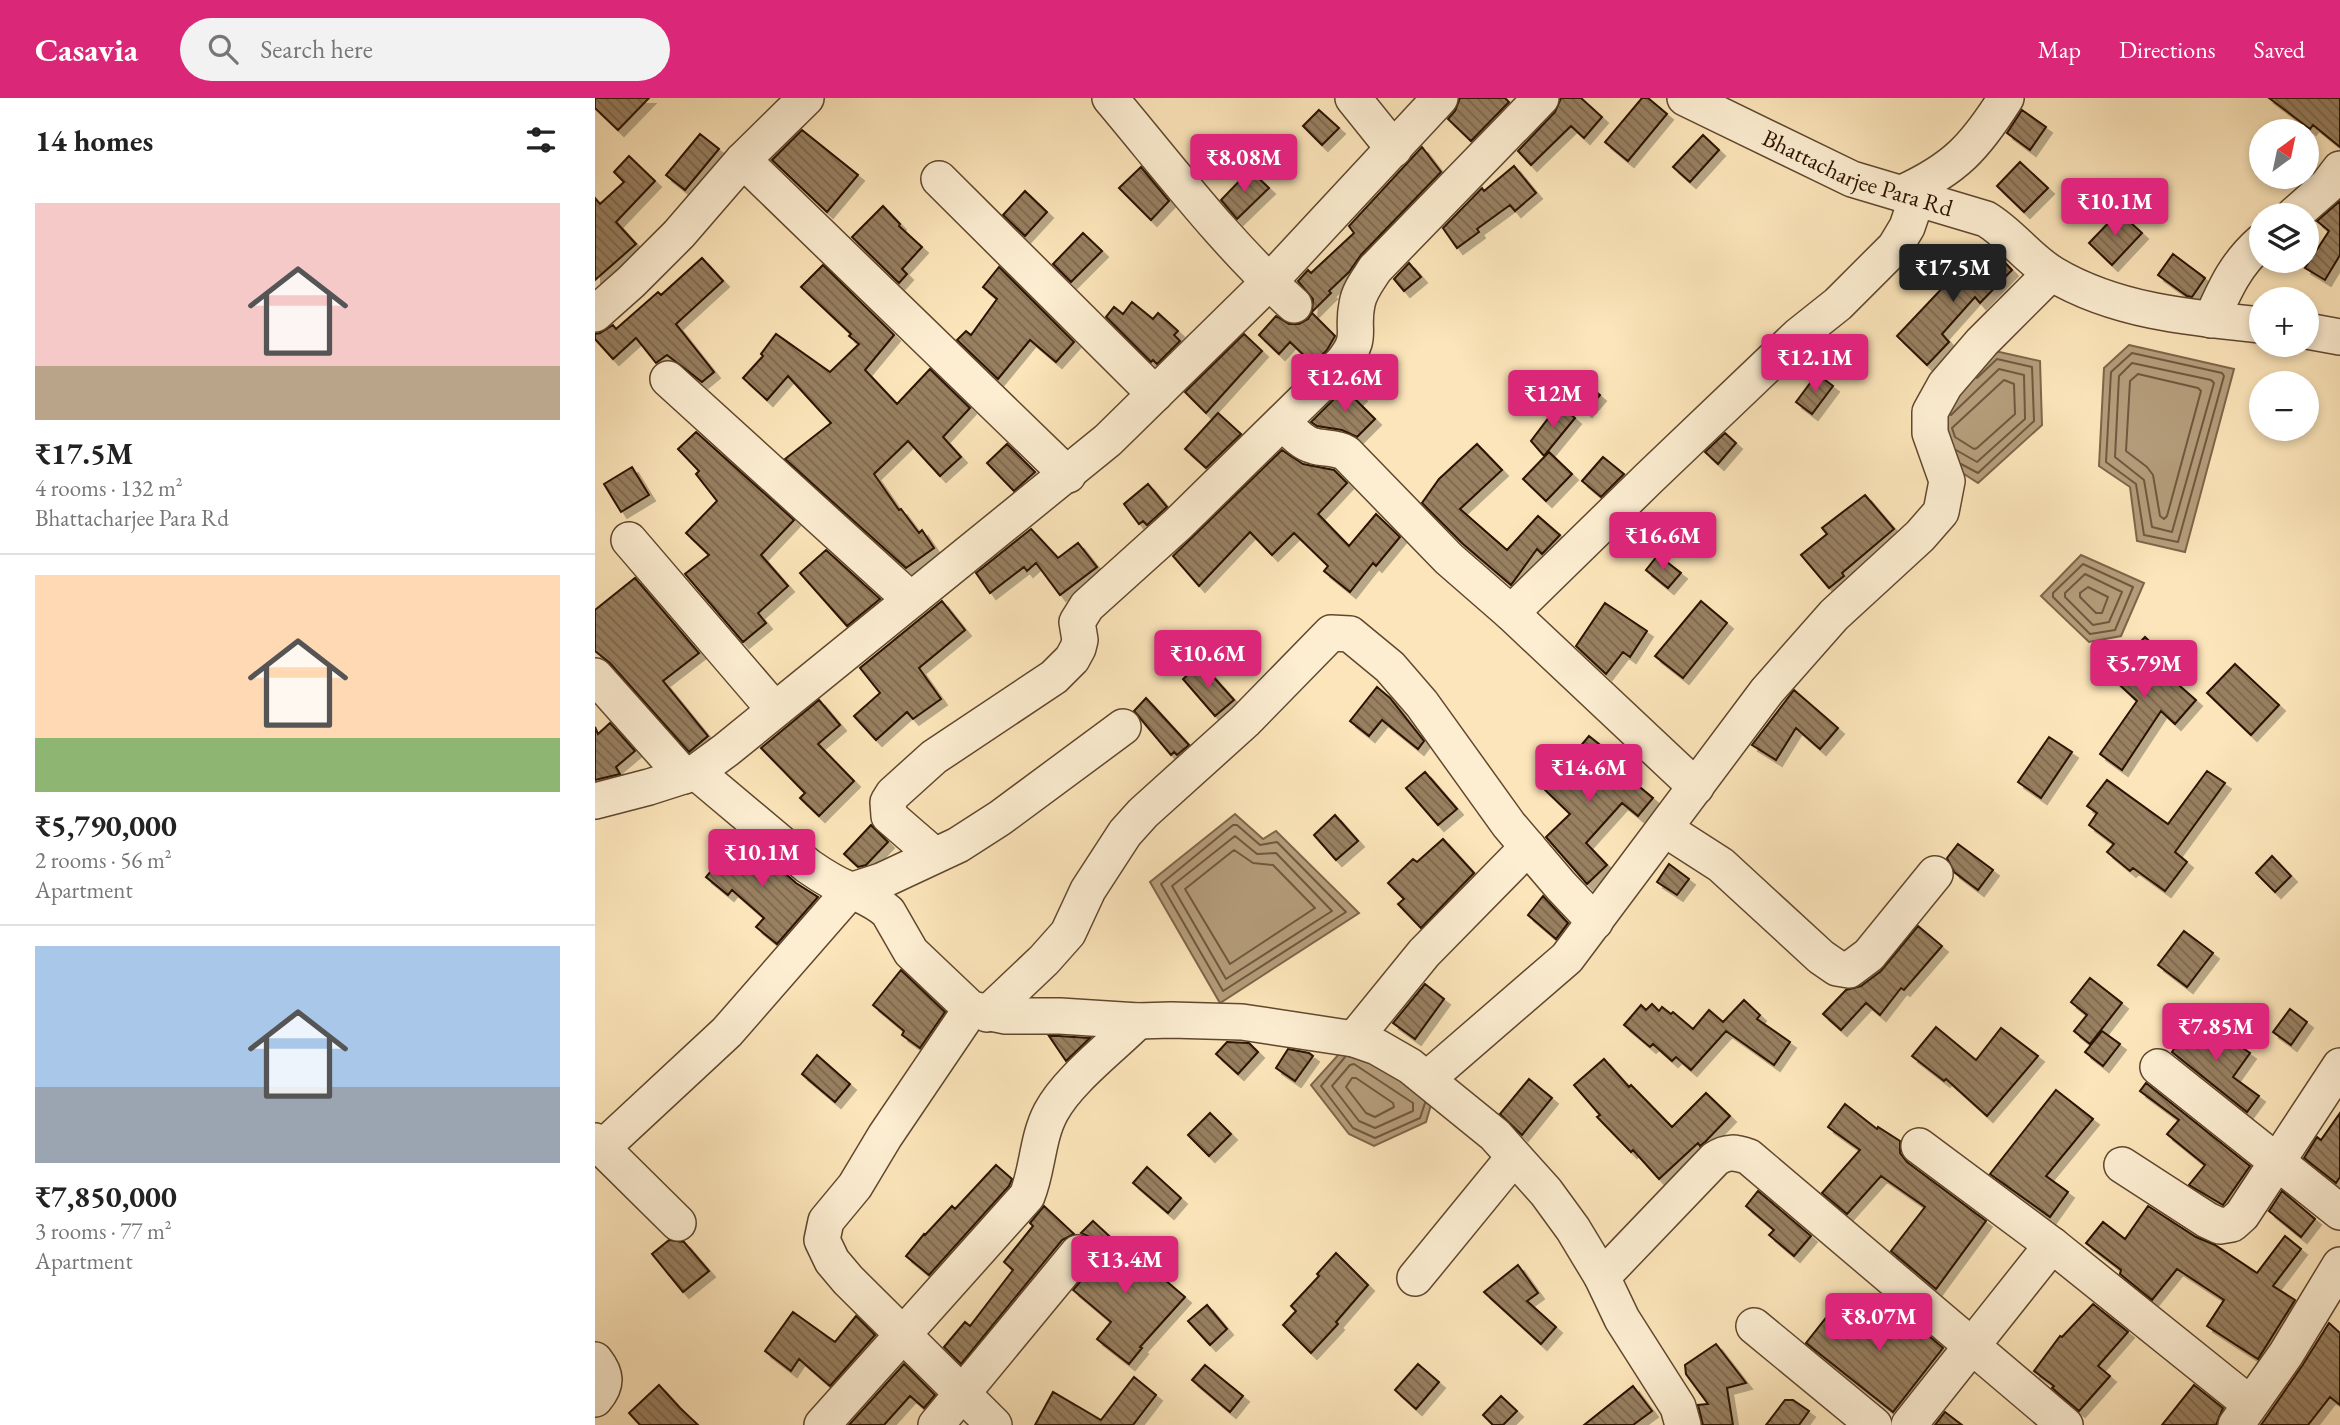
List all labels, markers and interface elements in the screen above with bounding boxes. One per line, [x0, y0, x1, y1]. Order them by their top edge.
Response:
search box [180, 18, 670, 81]
text: Casavia [35, 28, 138, 71]
icon: search [204, 30, 242, 68]
text: Search here [260, 32, 373, 66]
text: Map [2038, 34, 2081, 65]
text: Directions [2119, 34, 2216, 65]
text: Saved [2254, 34, 2305, 65]
north arrow [2249, 119, 2319, 189]
map controls [2249, 119, 2319, 441]
text: 14 homes [35, 121, 153, 160]
icon: filters [522, 121, 560, 159]
street label: Bhattacharjee Para Rd [1757, 122, 1958, 224]
pin: ₹8.08M [1187, 134, 1301, 194]
text: ₹8.08M [1206, 142, 1282, 172]
pin: ₹10.1M [2058, 178, 2172, 238]
text: ₹10.1M [2077, 186, 2153, 216]
button: layers [2249, 203, 2319, 273]
pin: ₹17.5M [1896, 244, 2010, 304]
icon: home [235, 248, 361, 374]
text: ₹17.5M [1915, 252, 1991, 282]
button: + [2249, 287, 2319, 357]
pin: ₹12.1M [1758, 334, 1872, 394]
text: ₹12.1M [1777, 342, 1853, 372]
pin: ₹12.6M [1288, 354, 1402, 414]
text: ₹12.6M [1307, 362, 1383, 392]
pin: ₹12M [1512, 370, 1594, 430]
button: − [2249, 371, 2319, 441]
text: ₹12M [1524, 378, 1582, 408]
text: ₹17.5M [35, 434, 133, 473]
text: 4 rooms · 132 m² [35, 473, 183, 503]
text: Bhattacharjee Para Rd [35, 503, 229, 533]
pin: ₹16.6M [1606, 512, 1720, 572]
text: ₹16.6M [1625, 520, 1701, 550]
icon: home [235, 620, 361, 746]
pin: ₹10.6M [1151, 630, 1265, 690]
text: ₹10.6M [1170, 638, 1246, 668]
pin: ₹5.79M [2087, 640, 2201, 700]
text: ₹5.79M [2106, 648, 2182, 678]
pin: ₹14.6M [1532, 744, 1646, 804]
text: ₹14.6M [1551, 752, 1627, 782]
text: ₹5,790,000 [35, 806, 177, 845]
pin: ₹10.1M [705, 830, 819, 889]
text: ₹10.1M [724, 837, 800, 867]
text: 2 rooms · 56 m² [35, 845, 172, 875]
text: Apartment [35, 875, 133, 905]
icon: home [235, 991, 361, 1117]
pin: ₹7.85M [2159, 1004, 2273, 1063]
text: ₹7.85M [2178, 1011, 2254, 1041]
text: ₹7,850,000 [35, 1177, 177, 1216]
text: 3 rooms · 77 m² [35, 1216, 172, 1246]
pin: ₹13.4M [1068, 1236, 1182, 1296]
text: ₹13.4M [1087, 1244, 1163, 1274]
text: Apartment [35, 1246, 133, 1276]
pin: ₹8.07M [1822, 1294, 1936, 1353]
text: ₹8.07M [1841, 1301, 1917, 1331]

